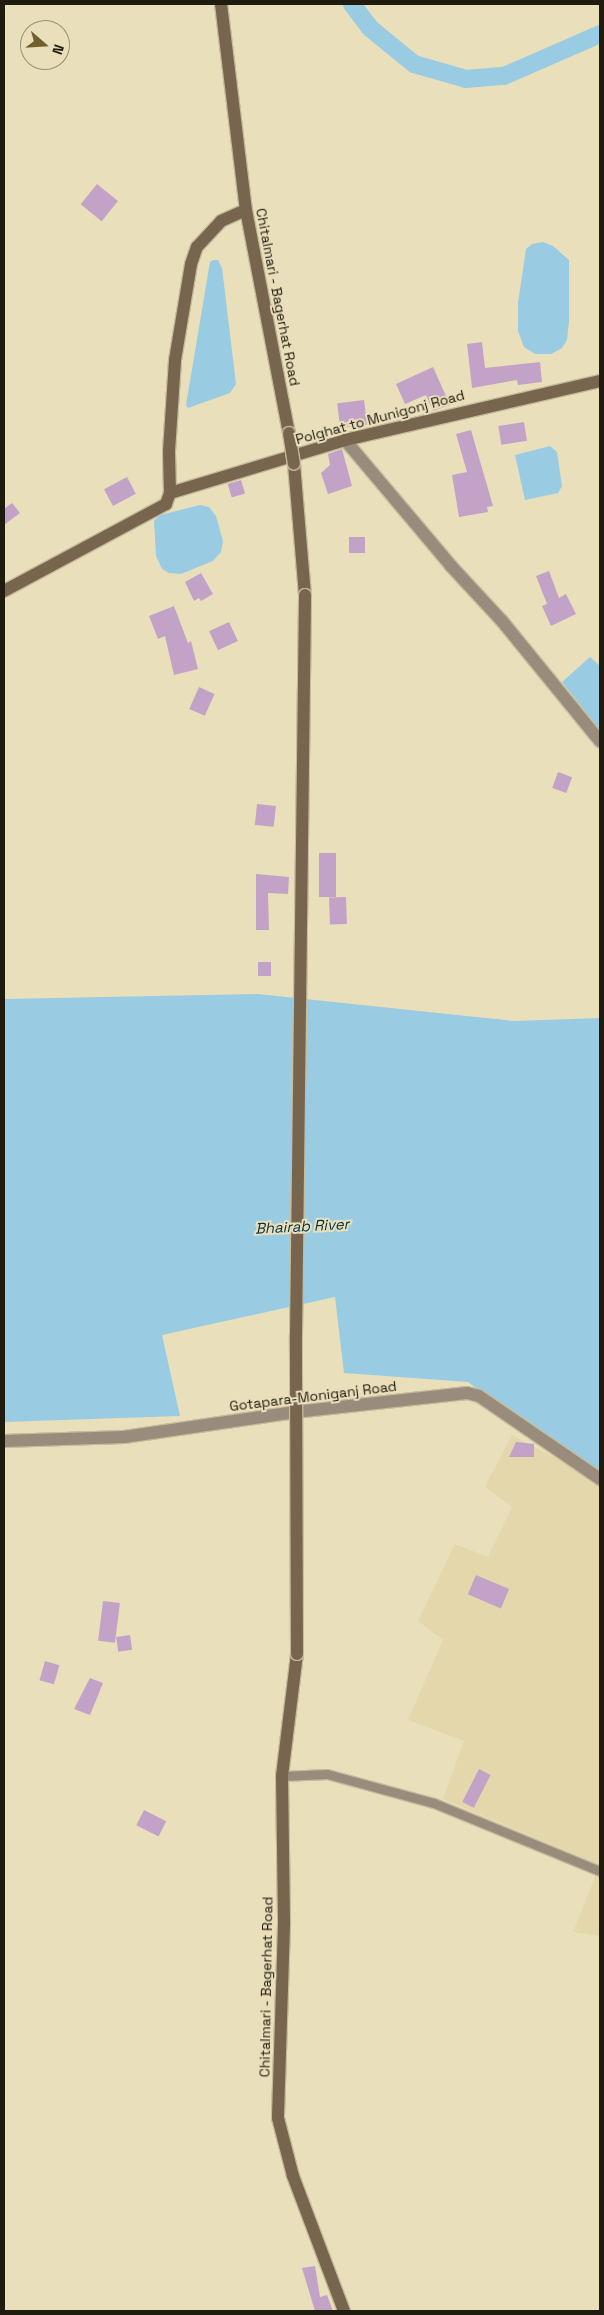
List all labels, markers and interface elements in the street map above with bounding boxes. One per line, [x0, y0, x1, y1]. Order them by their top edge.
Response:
north arrow [20, 20, 70, 70]
text: N [48, 42, 68, 57]
street label: Chitalmari - Bagerhat Road [252, 206, 304, 388]
street label: Polghat to Munigonj Road [294, 386, 466, 448]
water label: Bhairab River [254, 1215, 350, 1237]
street label: Gotapara-Moniganj Road [228, 1377, 398, 1415]
street label: Chitalmari - Bagerhat Road [256, 1896, 276, 2078]

